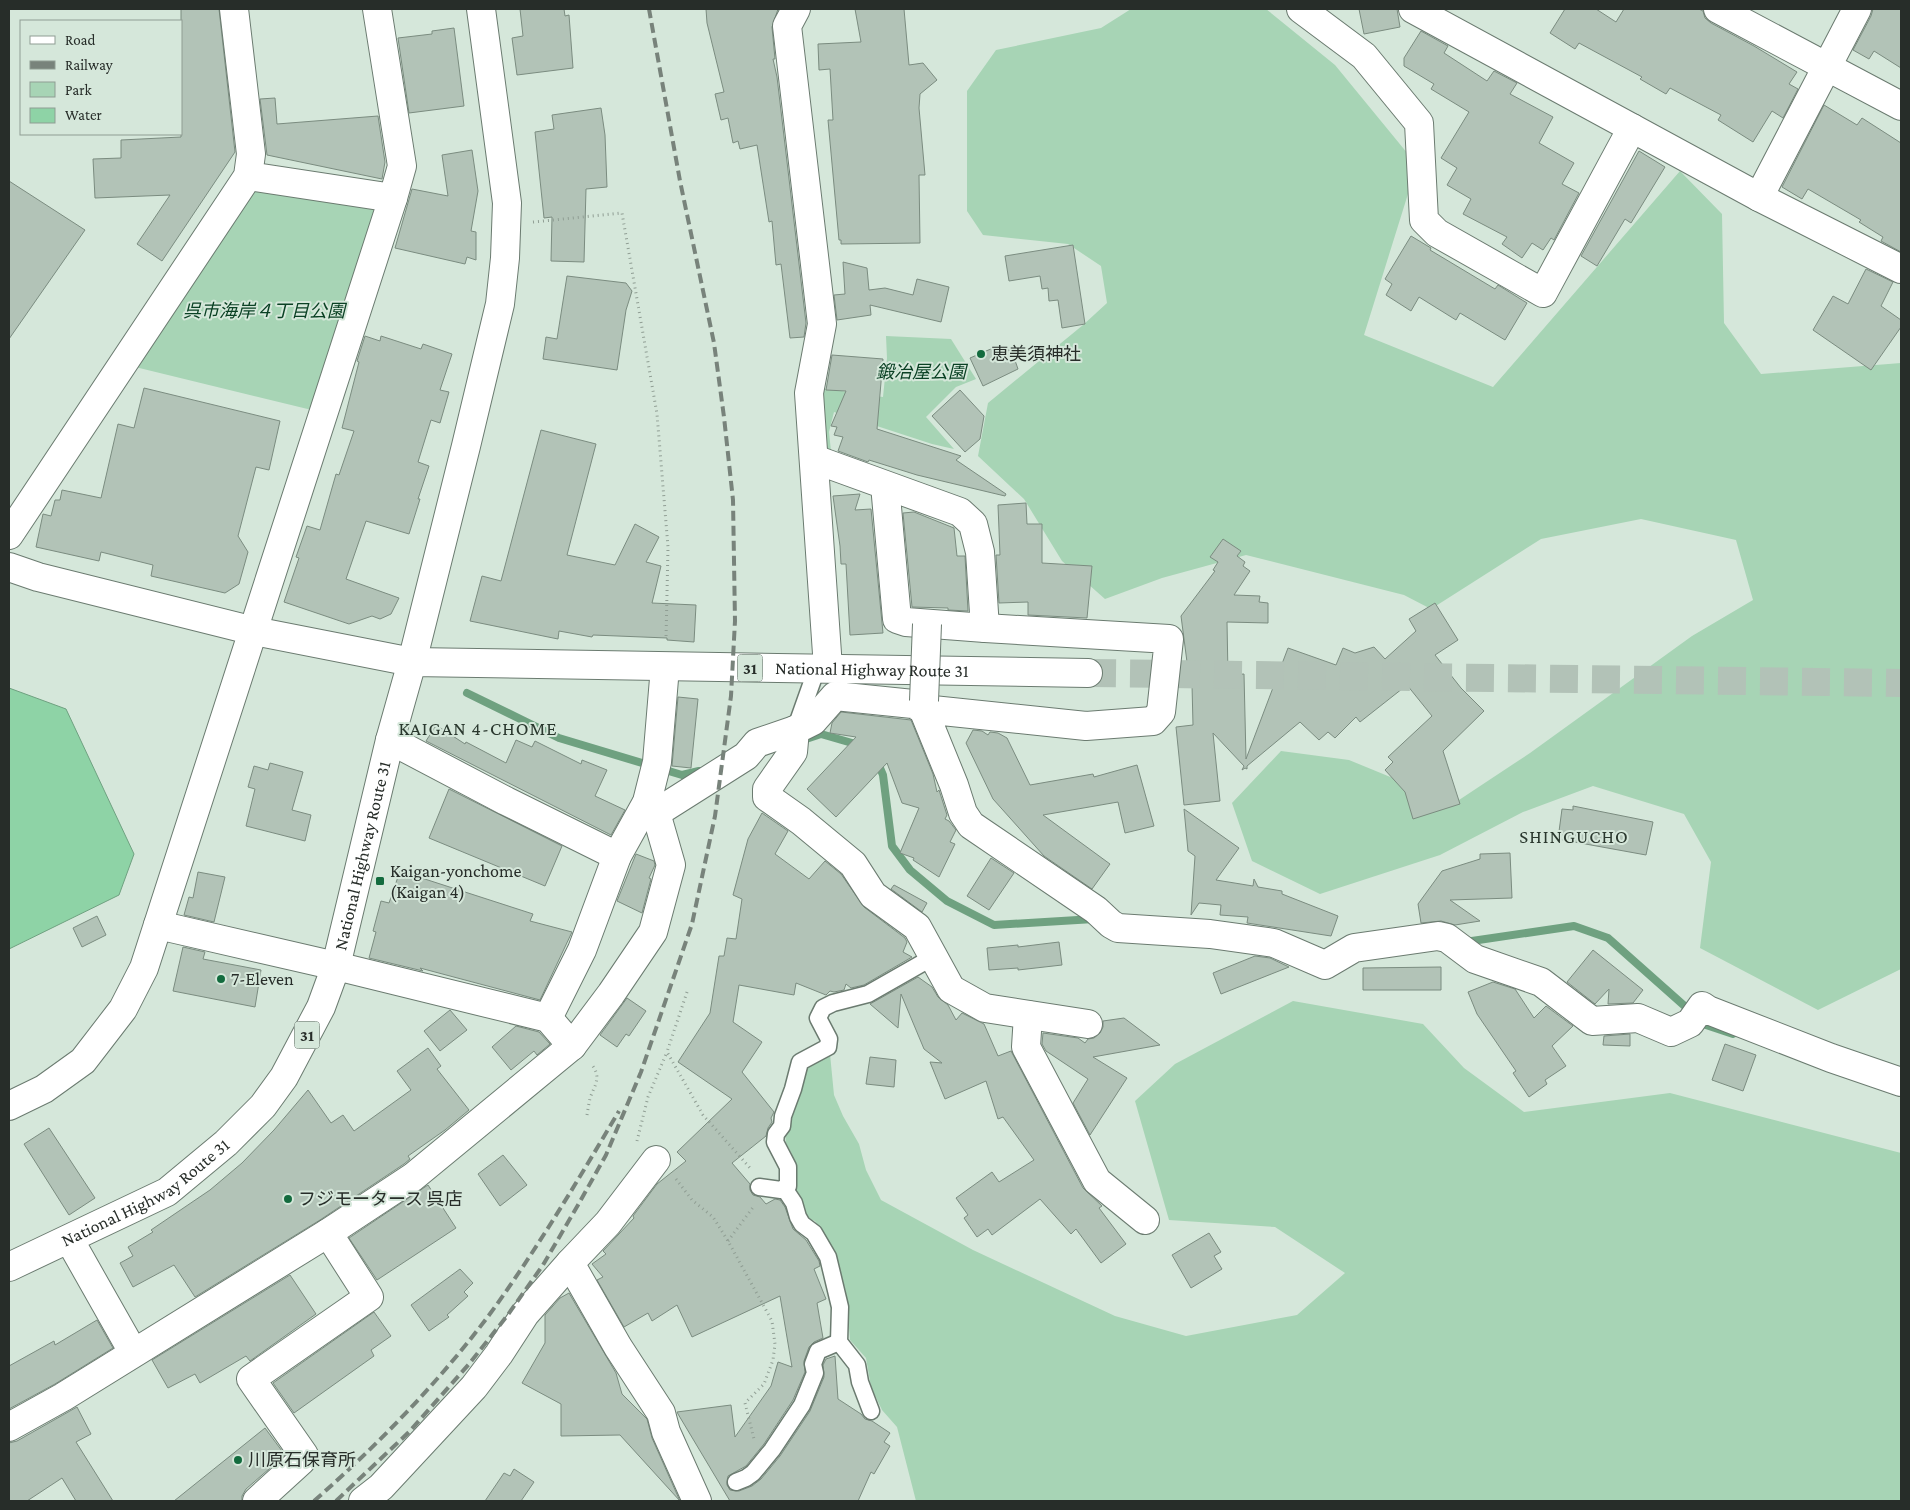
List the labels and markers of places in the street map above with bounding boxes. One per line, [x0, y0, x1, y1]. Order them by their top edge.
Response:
place label: 恵美須神社 [991, 344, 1081, 364]
marker: 恵美須神社 [975, 348, 987, 360]
place label: Kaigan-yonchome (Kaigan 4) [390, 861, 521, 903]
marker: Kaigan-yonchome (Kaigan 4) [374, 875, 386, 887]
place label: 7-Eleven [231, 969, 294, 989]
marker: 7-Eleven [215, 973, 227, 985]
place label: フジモータース 呉店 [298, 1189, 462, 1209]
marker: フジモータース 呉店 [282, 1193, 294, 1205]
place label: 川原石保育所 [248, 1450, 356, 1470]
marker: 川原石保育所 [232, 1454, 244, 1466]

